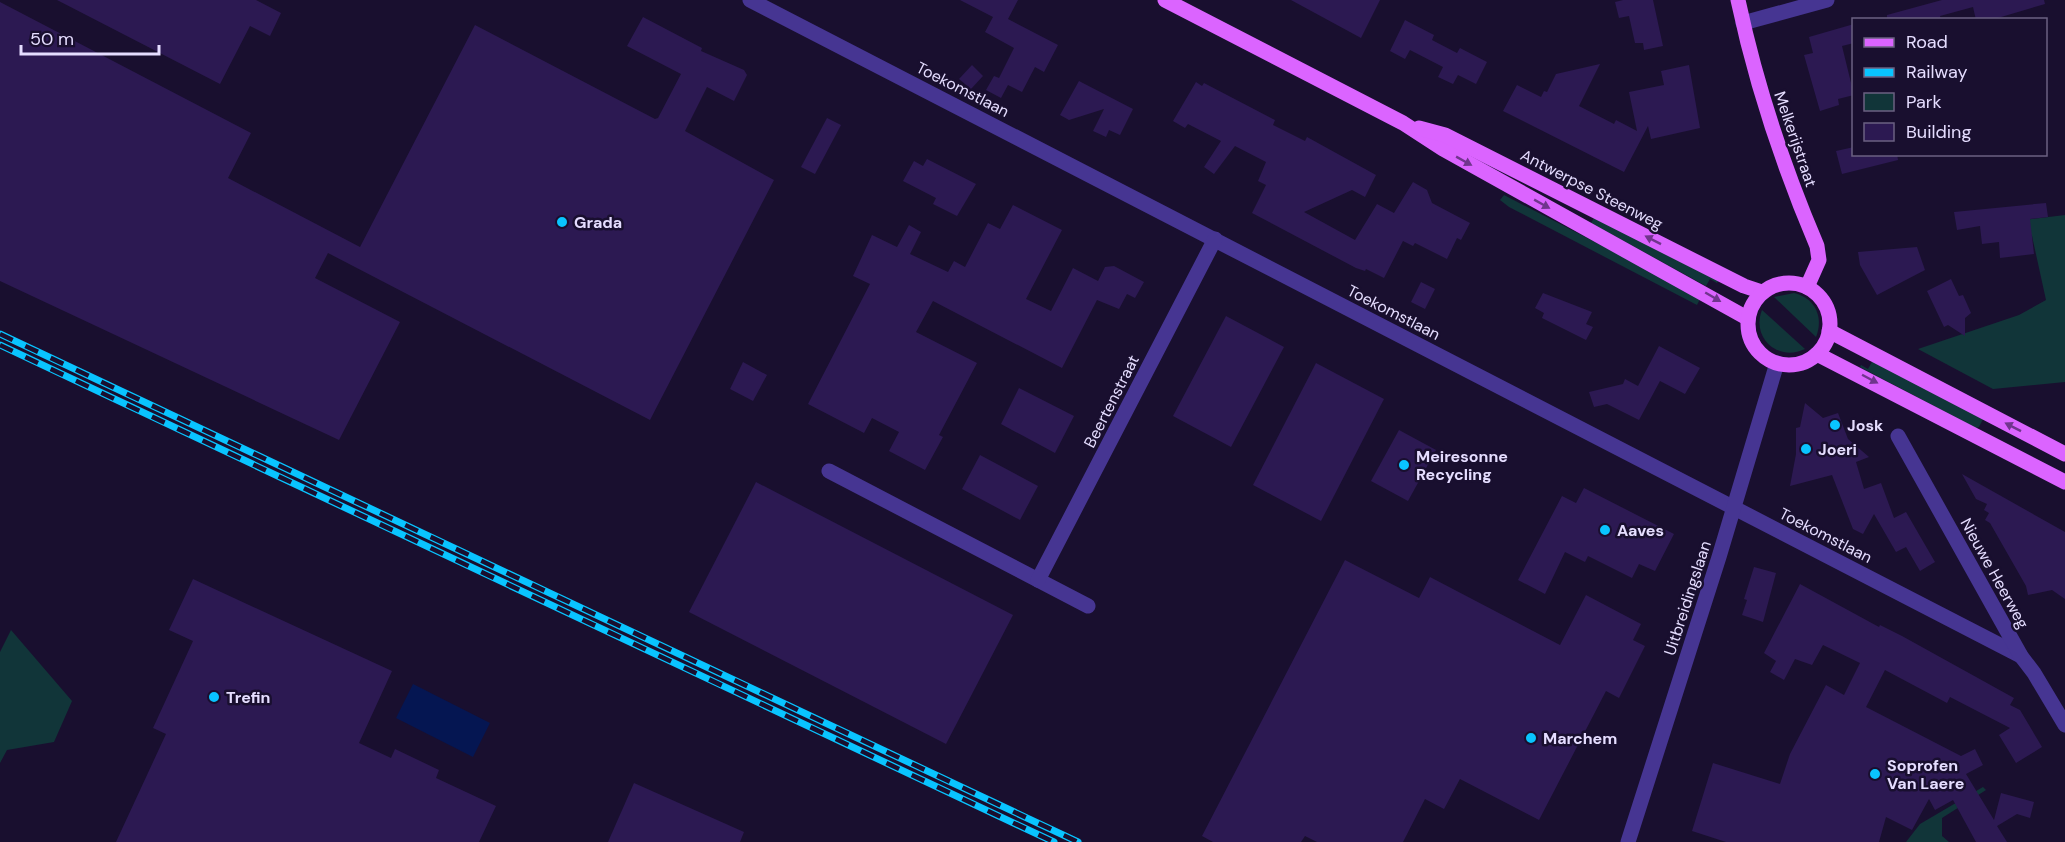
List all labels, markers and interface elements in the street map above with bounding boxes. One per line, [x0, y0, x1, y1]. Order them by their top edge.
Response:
scale bar [21, 18, 159, 56]
legend [1852, 18, 2047, 156]
text: 50 m [30, 27, 74, 51]
text: Road [1906, 30, 1948, 54]
street label: Toekomstlaan [913, 57, 1013, 122]
text: Railway [1906, 60, 1968, 84]
street label: Melkerijstraat [1769, 89, 1822, 190]
text: Park [1906, 90, 1942, 114]
text: Building [1906, 120, 1971, 144]
street label: Antwerpse Steenweg [1517, 144, 1667, 234]
one-way arrow [1456, 156, 1473, 166]
one-way arrow [1533, 199, 1550, 209]
place label: Grada [574, 212, 622, 233]
marker: Grada [555, 215, 569, 229]
one-way arrow [1644, 235, 1661, 245]
street label: Toekomstlaan [1344, 280, 1444, 345]
one-way arrow [1705, 292, 1722, 302]
street label: Beertenstraat [1079, 351, 1144, 451]
one-way arrow [1861, 374, 1878, 384]
place label: Josk [1847, 415, 1884, 436]
marker: Josk [1828, 418, 1842, 432]
one-way arrow [2005, 422, 2022, 432]
place label: Joeri [1818, 439, 1857, 460]
marker: Joeri [1799, 442, 1813, 456]
place label: Meiresonne Recycling [1416, 446, 1508, 485]
marker: Meiresonne Recycling [1397, 458, 1411, 472]
street label: Toekomstlaan [1776, 503, 1876, 568]
street label: Nieuwe Heerweg [1955, 514, 2034, 632]
place label: Aaves [1617, 520, 1664, 541]
marker: Aaves [1598, 523, 1612, 537]
street label: Uitbreidingslaan [1659, 538, 1716, 658]
place label: Trefin [226, 687, 270, 708]
marker: Trefin [207, 690, 221, 704]
place label: Marchem [1543, 728, 1617, 749]
marker: Marchem [1524, 731, 1538, 745]
place label: Soprofen Van Laere [1887, 755, 1964, 794]
marker: Soprofen Van Laere [1868, 767, 1882, 781]

